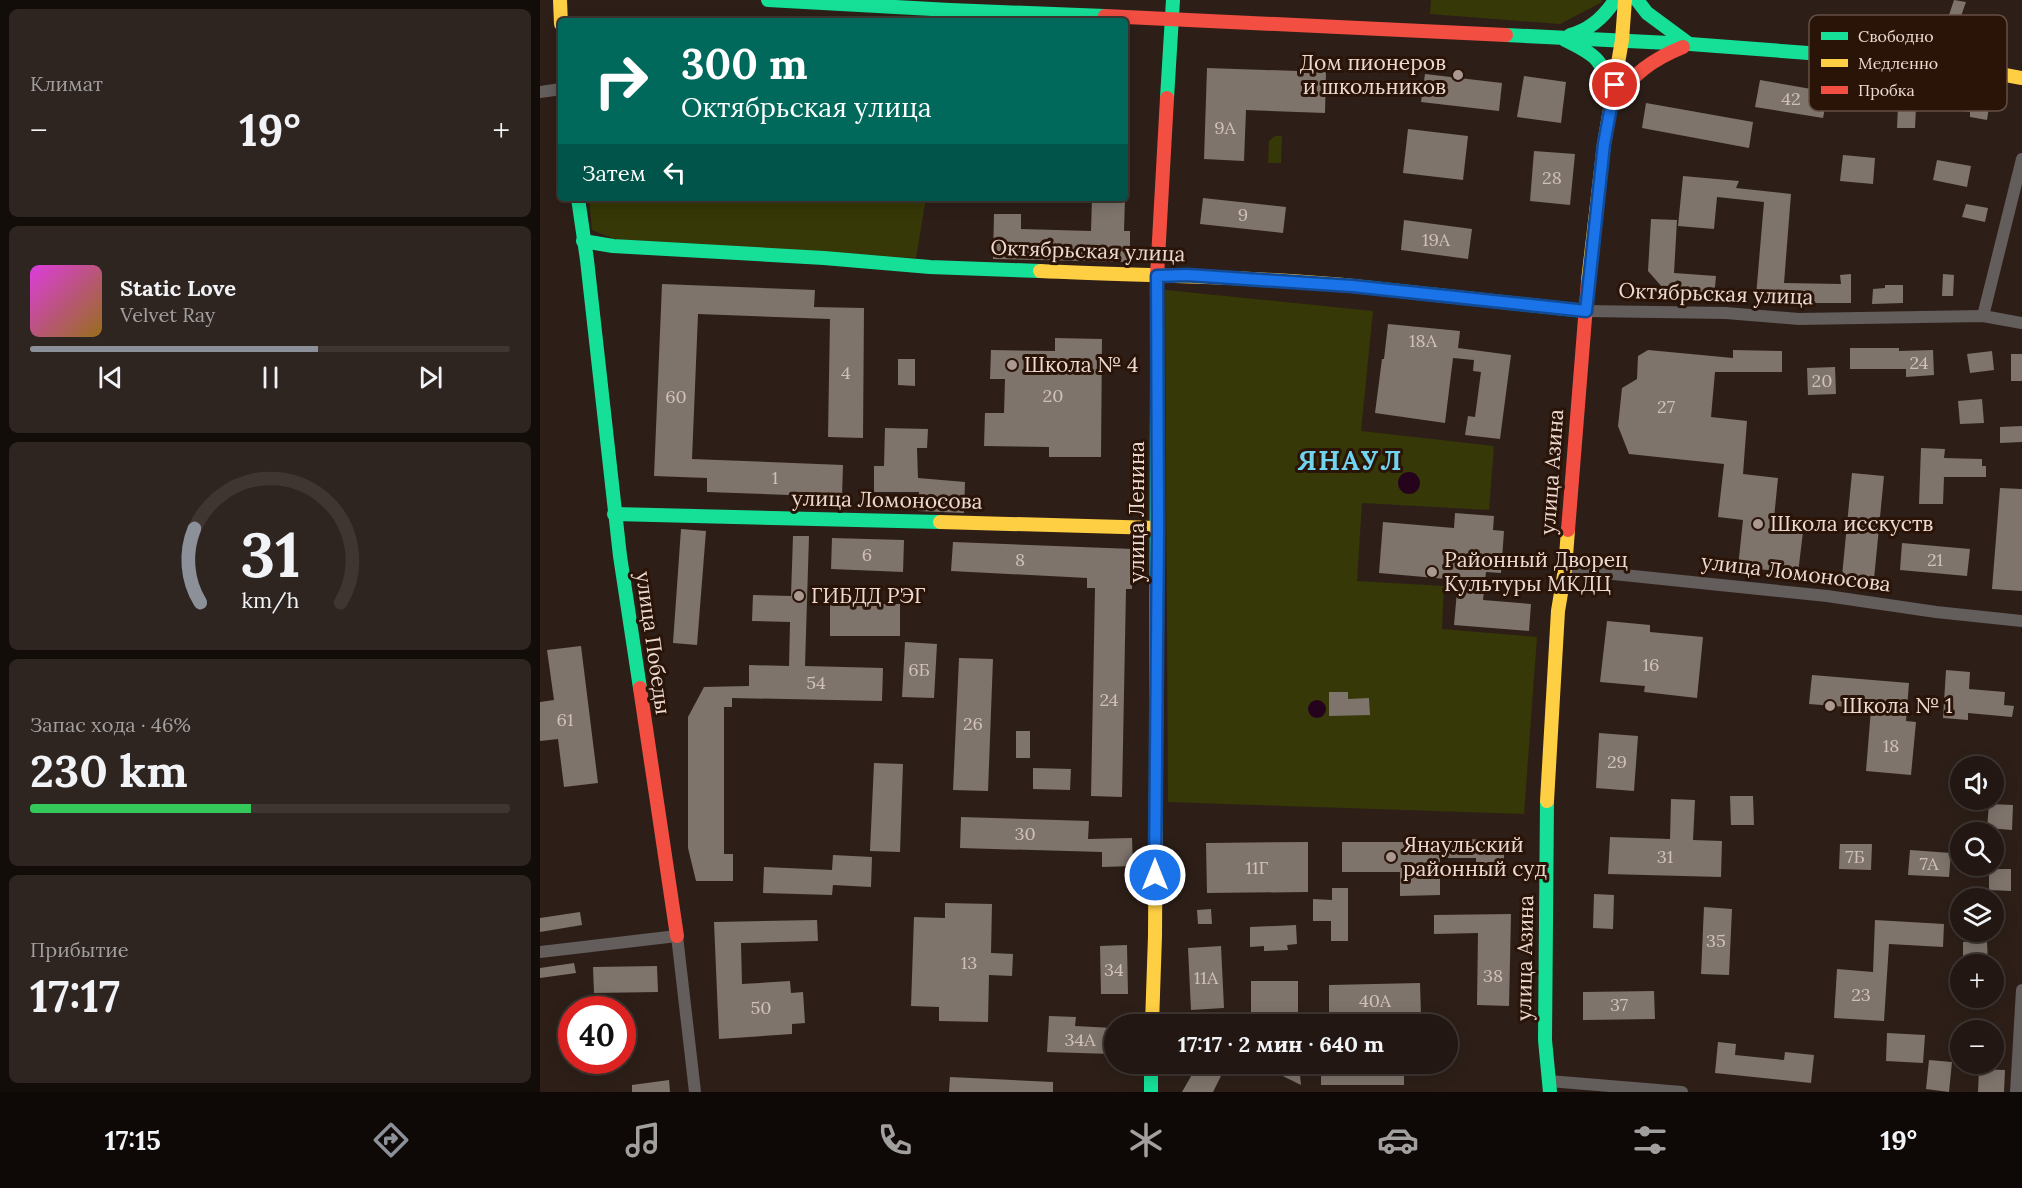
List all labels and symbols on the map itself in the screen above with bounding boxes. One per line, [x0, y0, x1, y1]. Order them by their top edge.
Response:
legend [1809, 15, 2007, 111]
text: Свободно [1858, 26, 1934, 46]
place label: Дом пионеров и школьников [1300, 49, 1446, 100]
text: Медленно [1858, 53, 1938, 73]
pin [1589, 59, 1640, 110]
marker: Дом пионеров и школьников [1451, 68, 1465, 82]
text: Пробка [1858, 80, 1915, 100]
house number: 42 [1781, 87, 1801, 110]
house number: 9А [1214, 116, 1237, 139]
house number: 28 [1542, 166, 1562, 189]
house number: 9 [1238, 203, 1248, 226]
house number: 19А [1422, 228, 1451, 251]
street label: Октябрьская улица [990, 234, 1186, 267]
street label: Октябрьская улица [1618, 277, 1814, 310]
house number: 18А [1409, 329, 1438, 352]
place label: Школа № 4 [1024, 351, 1138, 378]
house number: 24 [1909, 351, 1929, 374]
marker: Школа № 4 [1005, 358, 1019, 372]
house number: 4 [841, 361, 851, 384]
house number: 20 [1812, 369, 1832, 392]
house number: 20 [1043, 384, 1063, 407]
house number: 60 [665, 385, 687, 408]
house number: 27 [1657, 395, 1675, 418]
street label: улица Азина [1534, 408, 1569, 536]
street label: улица Ленина [1123, 441, 1150, 583]
district label: ЯНАУЛ [1297, 443, 1403, 477]
house number: 1 [772, 466, 778, 489]
street label: улица Ломоносова [791, 484, 983, 515]
place label: Школа исскуств [1770, 510, 1933, 537]
marker: Школа исскуств [1751, 517, 1765, 531]
house number: 6 [862, 543, 872, 566]
place label: Районный Дворец Культуры МКДЦ [1444, 546, 1628, 597]
street label: улица Ломоносова [1700, 547, 1893, 598]
house number: 8 [1015, 548, 1025, 571]
house number: 21 [1927, 548, 1943, 571]
marker: Районный Дворец Культуры МКДЦ [1425, 565, 1439, 579]
street label: улица Победы [630, 569, 677, 716]
place label: ГИБДД РЭГ [811, 582, 925, 609]
marker: ГИБДД РЭГ [792, 589, 806, 603]
house number: 16 [1643, 653, 1659, 676]
house number: 6Б [908, 658, 930, 681]
house number: 54 [806, 671, 826, 694]
house number: 24 [1099, 688, 1119, 711]
place label: Школа № 1 [1842, 692, 1953, 719]
marker: Школа № 1 [1823, 699, 1837, 713]
house number: 61 [557, 708, 573, 731]
house number: 26 [963, 712, 983, 735]
house number: 18 [1883, 734, 1899, 757]
house number: 29 [1607, 750, 1627, 773]
house number: 30 [1014, 822, 1036, 845]
place label: Янаульский районный суд [1403, 831, 1547, 882]
position arrow [1123, 843, 1187, 907]
house number: 31 [1657, 845, 1673, 868]
house number: 7Б [1845, 845, 1865, 868]
marker: Янаульский районный суд [1384, 850, 1398, 864]
house number: 7А [1919, 852, 1939, 875]
house number: 11Г [1246, 856, 1269, 879]
street label: улица Азина [1510, 895, 1539, 1021]
house number: 35 [1706, 929, 1726, 952]
house number: 13 [961, 951, 977, 974]
house number: 34 [1104, 958, 1124, 981]
house number: 38 [1483, 964, 1503, 987]
house number: 11А [1194, 966, 1219, 989]
house number: 23 [1851, 983, 1871, 1006]
house number: 40А [1359, 989, 1392, 1012]
house number: 37 [1610, 993, 1628, 1016]
speed limit sign: 40 [558, 996, 636, 1074]
house number: 50 [751, 996, 772, 1019]
house number: 34А [1064, 1028, 1096, 1051]

